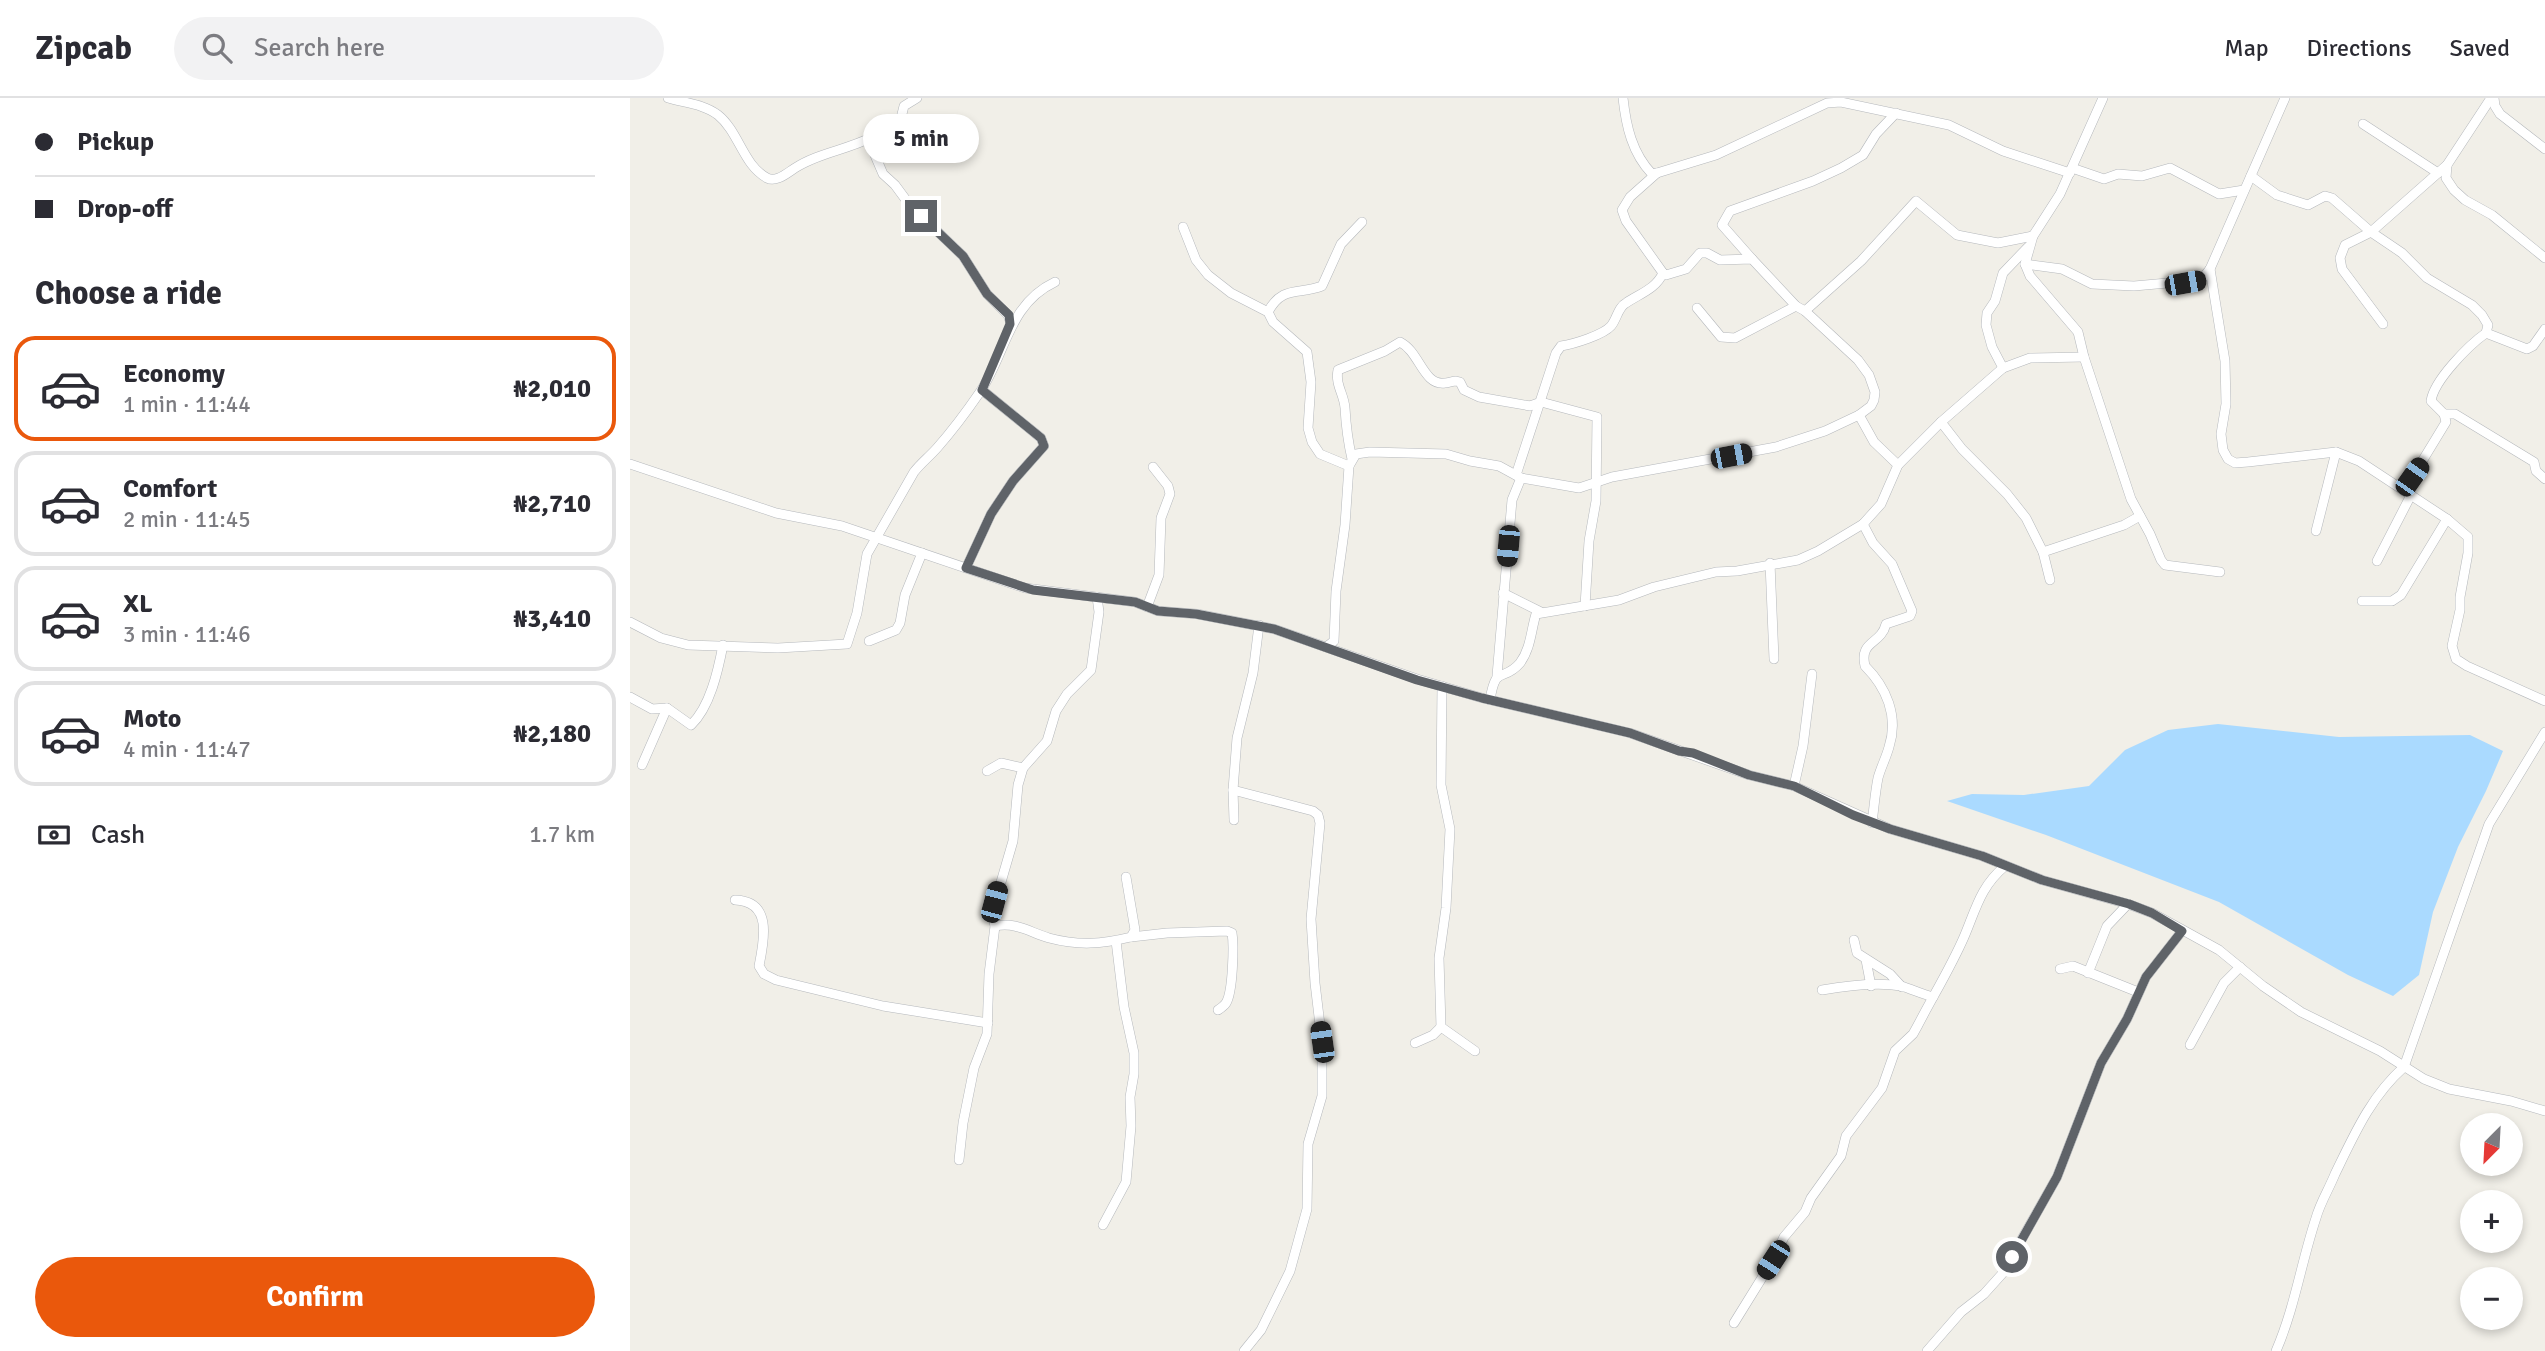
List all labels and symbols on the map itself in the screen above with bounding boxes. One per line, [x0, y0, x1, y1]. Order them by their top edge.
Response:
callout: 5 min [863, 115, 979, 164]
route end [905, 200, 937, 232]
car [2163, 269, 2208, 297]
car [1709, 442, 1754, 470]
car [2392, 454, 2433, 500]
car [1496, 524, 1521, 568]
car [979, 879, 1010, 925]
car [1309, 1020, 1336, 1064]
north arrow [2460, 1113, 2524, 1176]
car [1753, 1237, 1794, 1283]
route start [1996, 1241, 2028, 1273]

